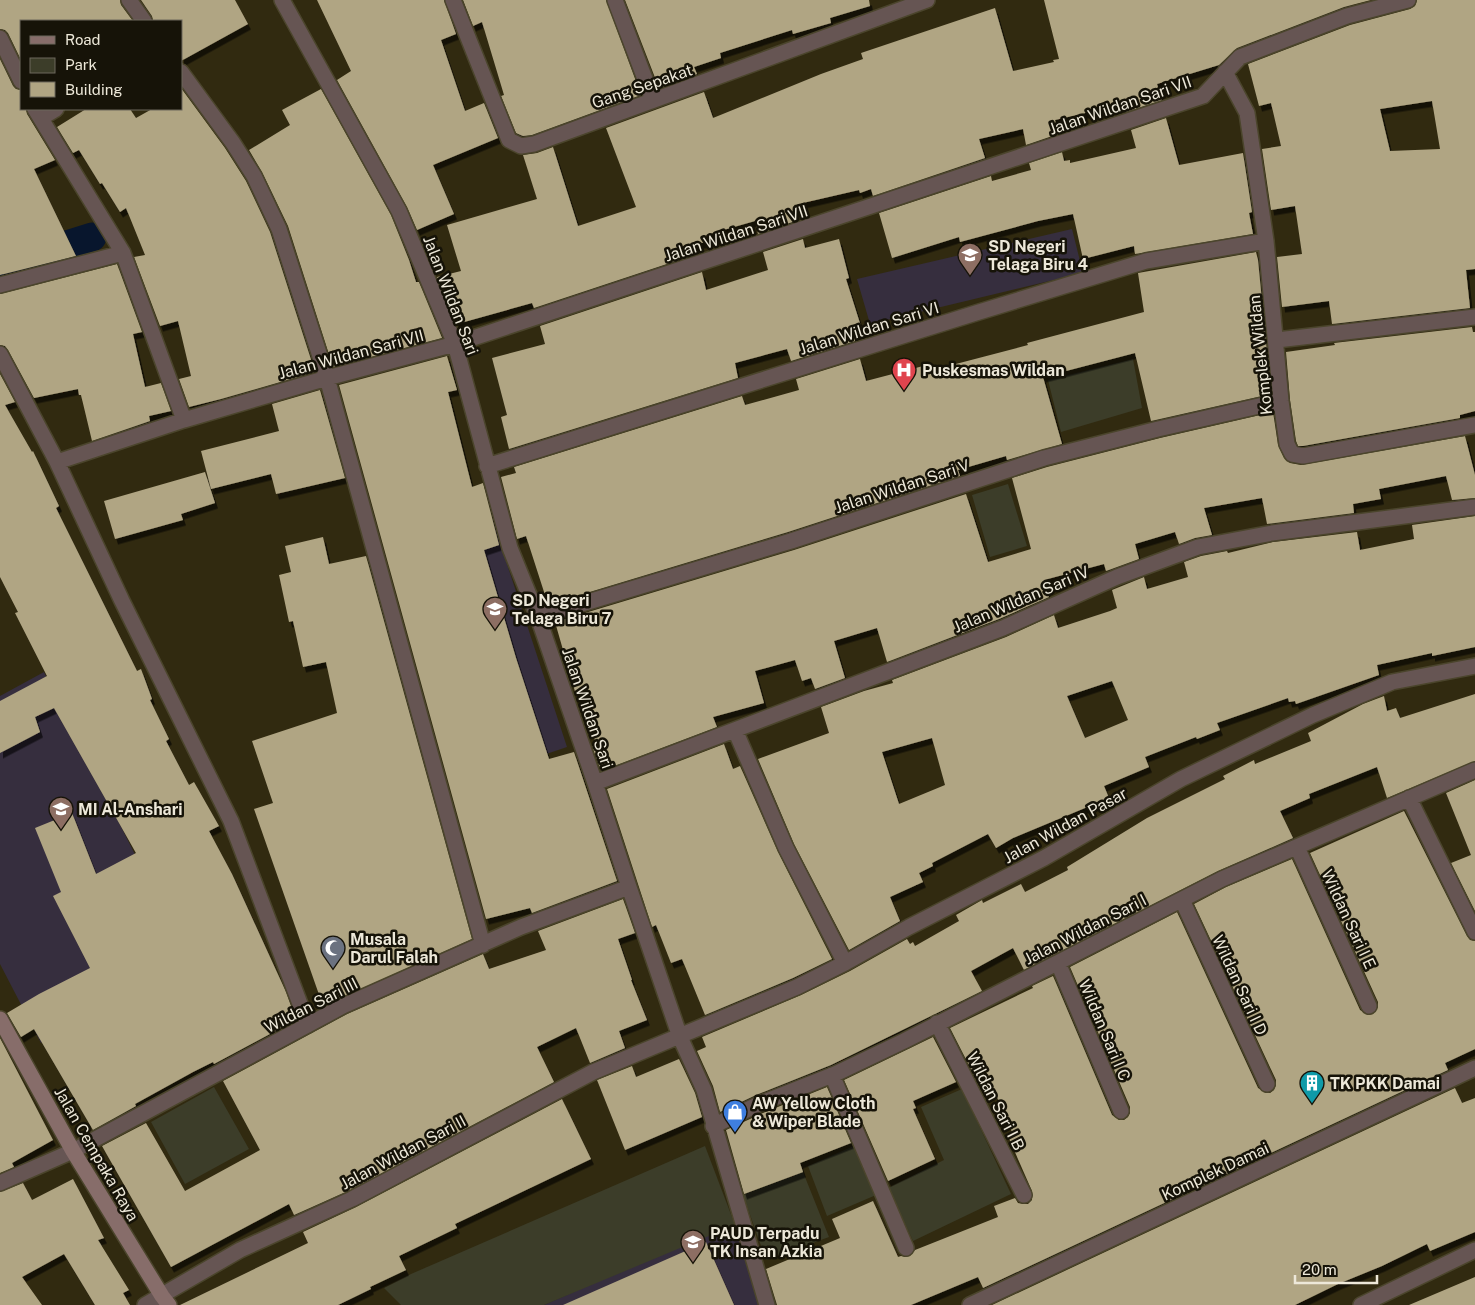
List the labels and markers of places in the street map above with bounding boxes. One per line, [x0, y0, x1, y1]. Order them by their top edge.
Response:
place label: SD Negeri Telaga Biru 4 [988, 237, 1089, 274]
school or university icon: SD Negeri Telaga Biru 4 [957, 242, 983, 276]
hospital icon: Puskesmas Wildan [891, 357, 917, 391]
place label: Puskesmas Wildan [922, 361, 1065, 380]
place label: SD Negeri Telaga Biru 7 [512, 591, 612, 628]
school or university icon: SD Negeri Telaga Biru 7 [482, 596, 508, 630]
school or university icon: MI Al-Anshari [48, 796, 74, 830]
place label: MI Al-Anshari [78, 800, 183, 819]
place label: Musala Darul Falah [350, 930, 438, 967]
mosque icon: Musala Darul Falah [320, 935, 346, 969]
building icon: TK PKK Damai [1299, 1070, 1325, 1104]
place label: TK PKK Damai [1330, 1074, 1440, 1093]
place label: AW Yellow Cloth & Wiper Blade [752, 1094, 876, 1131]
shop icon: AW Yellow Cloth & Wiper Blade [722, 1099, 748, 1133]
place label: PAUD Terpadu TK Insan Azkia [710, 1224, 822, 1261]
school or university icon: PAUD Terpadu TK Insan Azkia [680, 1229, 706, 1263]

